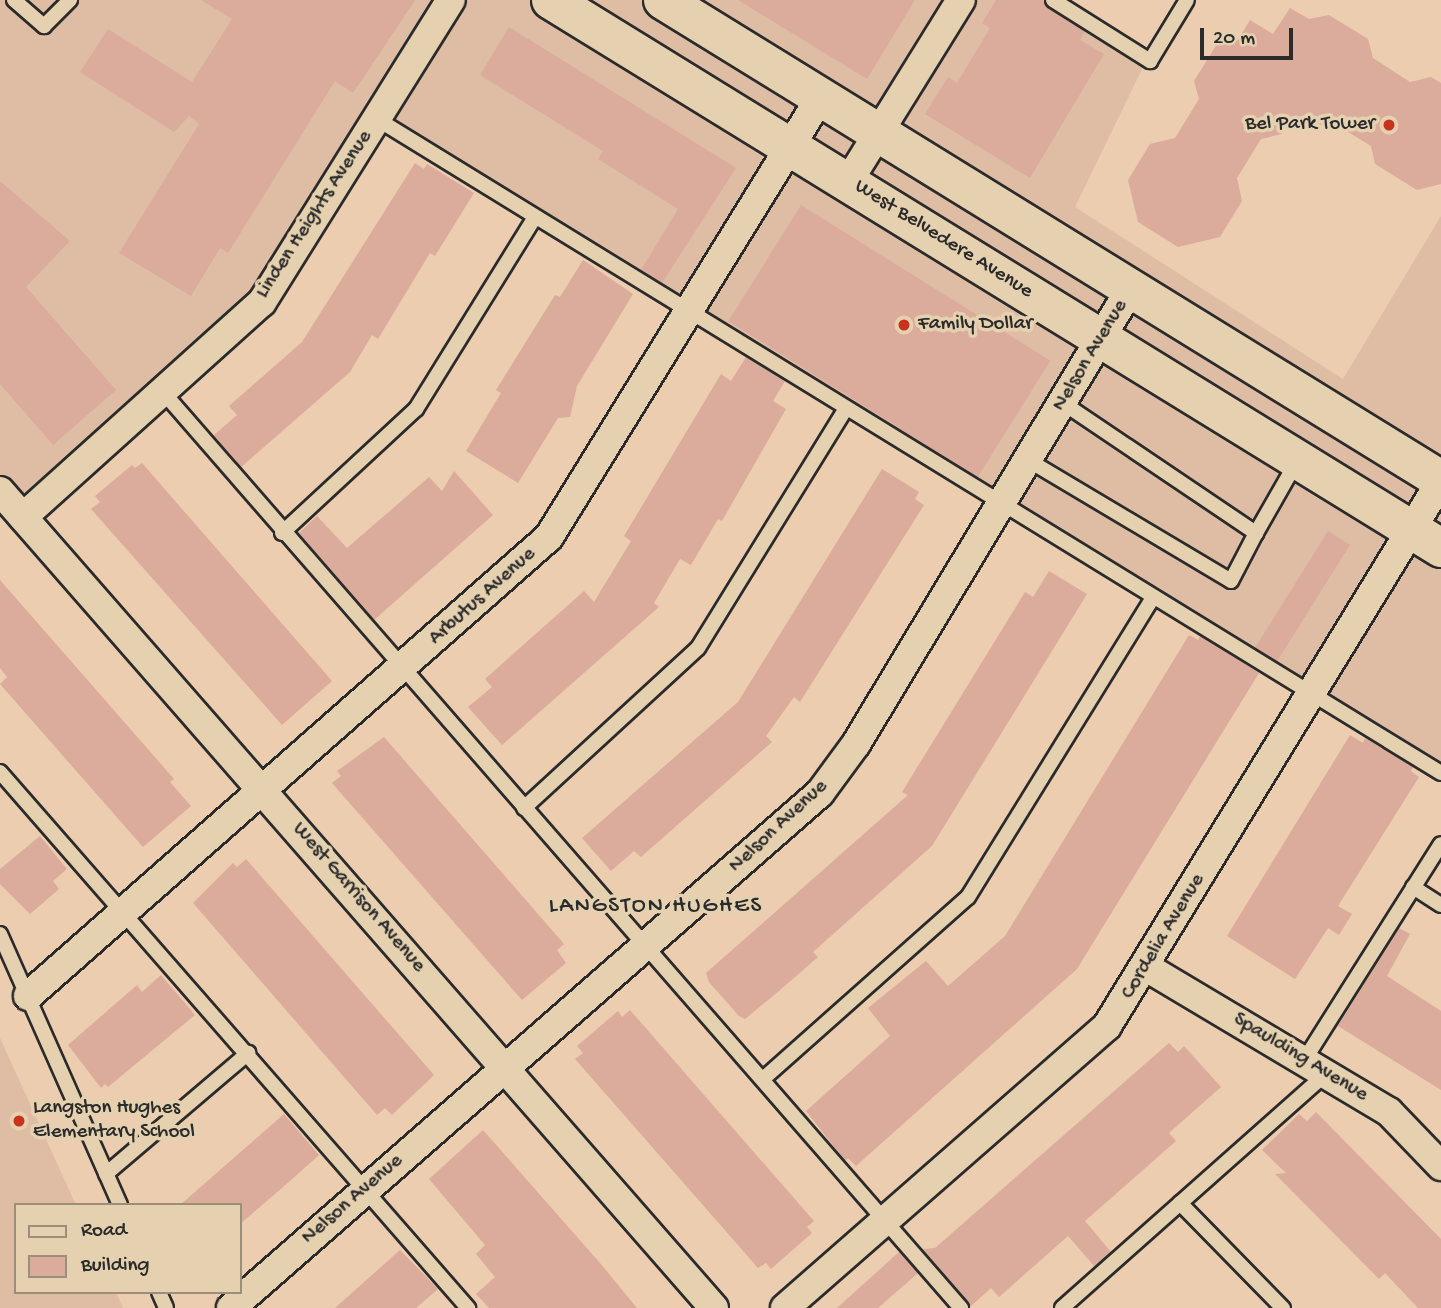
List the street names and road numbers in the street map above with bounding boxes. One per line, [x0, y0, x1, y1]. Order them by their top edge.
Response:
street label: Linden Heights Avenue [251, 126, 379, 304]
street label: West Belvedere Avenue [849, 175, 1037, 305]
street label: Nelson Avenue [1048, 296, 1134, 416]
street label: Arbutus Avenue [424, 542, 542, 652]
street label: Nelson Avenue [724, 775, 834, 879]
street label: West Garrison Avenue [286, 818, 430, 978]
street label: Cordelia Avenue [1117, 870, 1211, 1004]
street label: Spaulding Avenue [1228, 1008, 1372, 1108]
street label: Nelson Avenue [297, 1149, 409, 1251]

